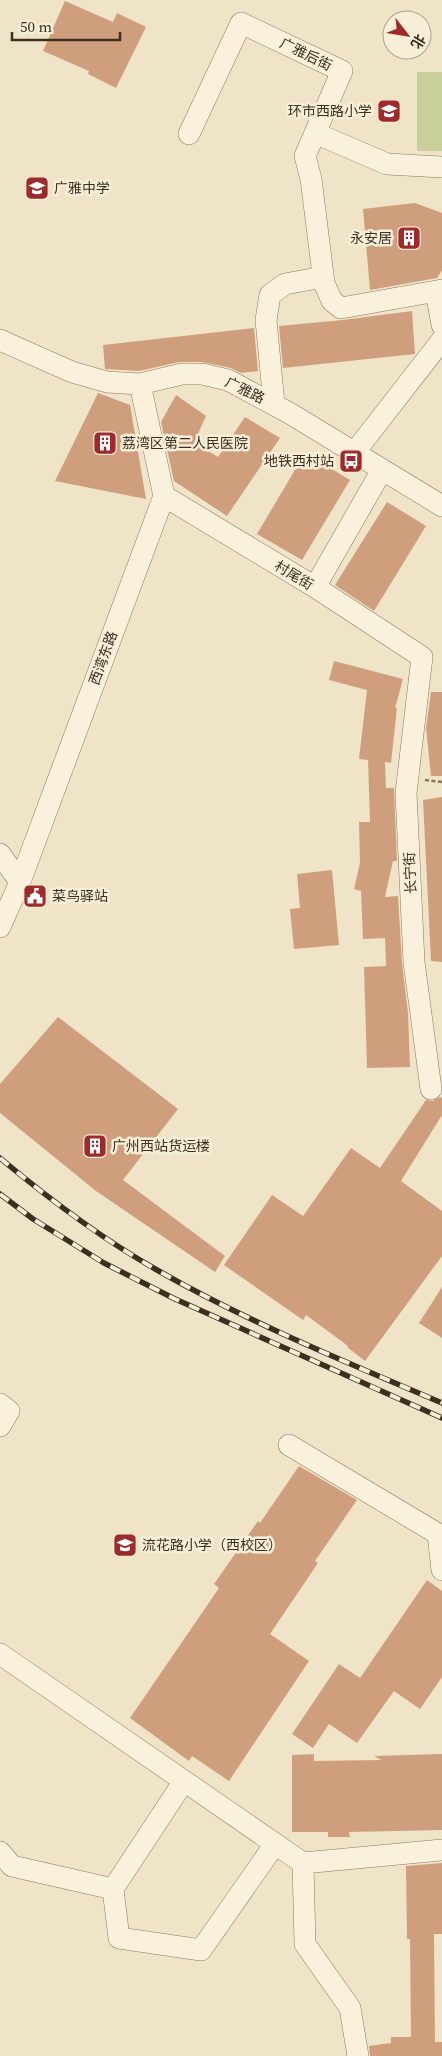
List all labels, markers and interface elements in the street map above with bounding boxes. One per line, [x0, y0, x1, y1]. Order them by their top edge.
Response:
scale bar [12, 10, 120, 42]
north arrow [382, 10, 432, 60]
text: 50 m [20, 16, 52, 37]
text: 北 [406, 31, 430, 53]
street label: 广雅后街 [276, 33, 336, 75]
school or university icon: 环市西路小学 [376, 98, 402, 124]
place label: 环市西路小学 [288, 101, 372, 121]
school or university icon: 广雅中学 [24, 175, 50, 201]
place label: 广雅中学 [54, 178, 110, 198]
building icon: 永安居 [396, 225, 422, 251]
place label: 永安居 [350, 228, 392, 248]
street label: 广雅路 [222, 372, 268, 408]
building icon: 荔湾区第二人民医院 [92, 430, 118, 456]
place label: 荔湾区第二人民医院 [122, 433, 248, 453]
bus stop icon: 地铁西村站 [338, 448, 364, 474]
place label: 地铁西村站 [264, 451, 334, 471]
street label: 村尾街 [271, 556, 317, 594]
street label: 西湾东路 [84, 628, 122, 688]
street label: 长宁街 [399, 852, 421, 894]
public building icon: 菜鸟驿站 [22, 883, 48, 909]
place label: 菜鸟驿站 [52, 886, 108, 906]
building icon: 广州西站货运楼 [82, 1133, 108, 1159]
place label: 广州西站货运楼 [112, 1136, 210, 1156]
school or university icon: 流花路小学（西校区） [112, 1532, 138, 1558]
place label: 流花路小学（西校区） [142, 1535, 282, 1555]

